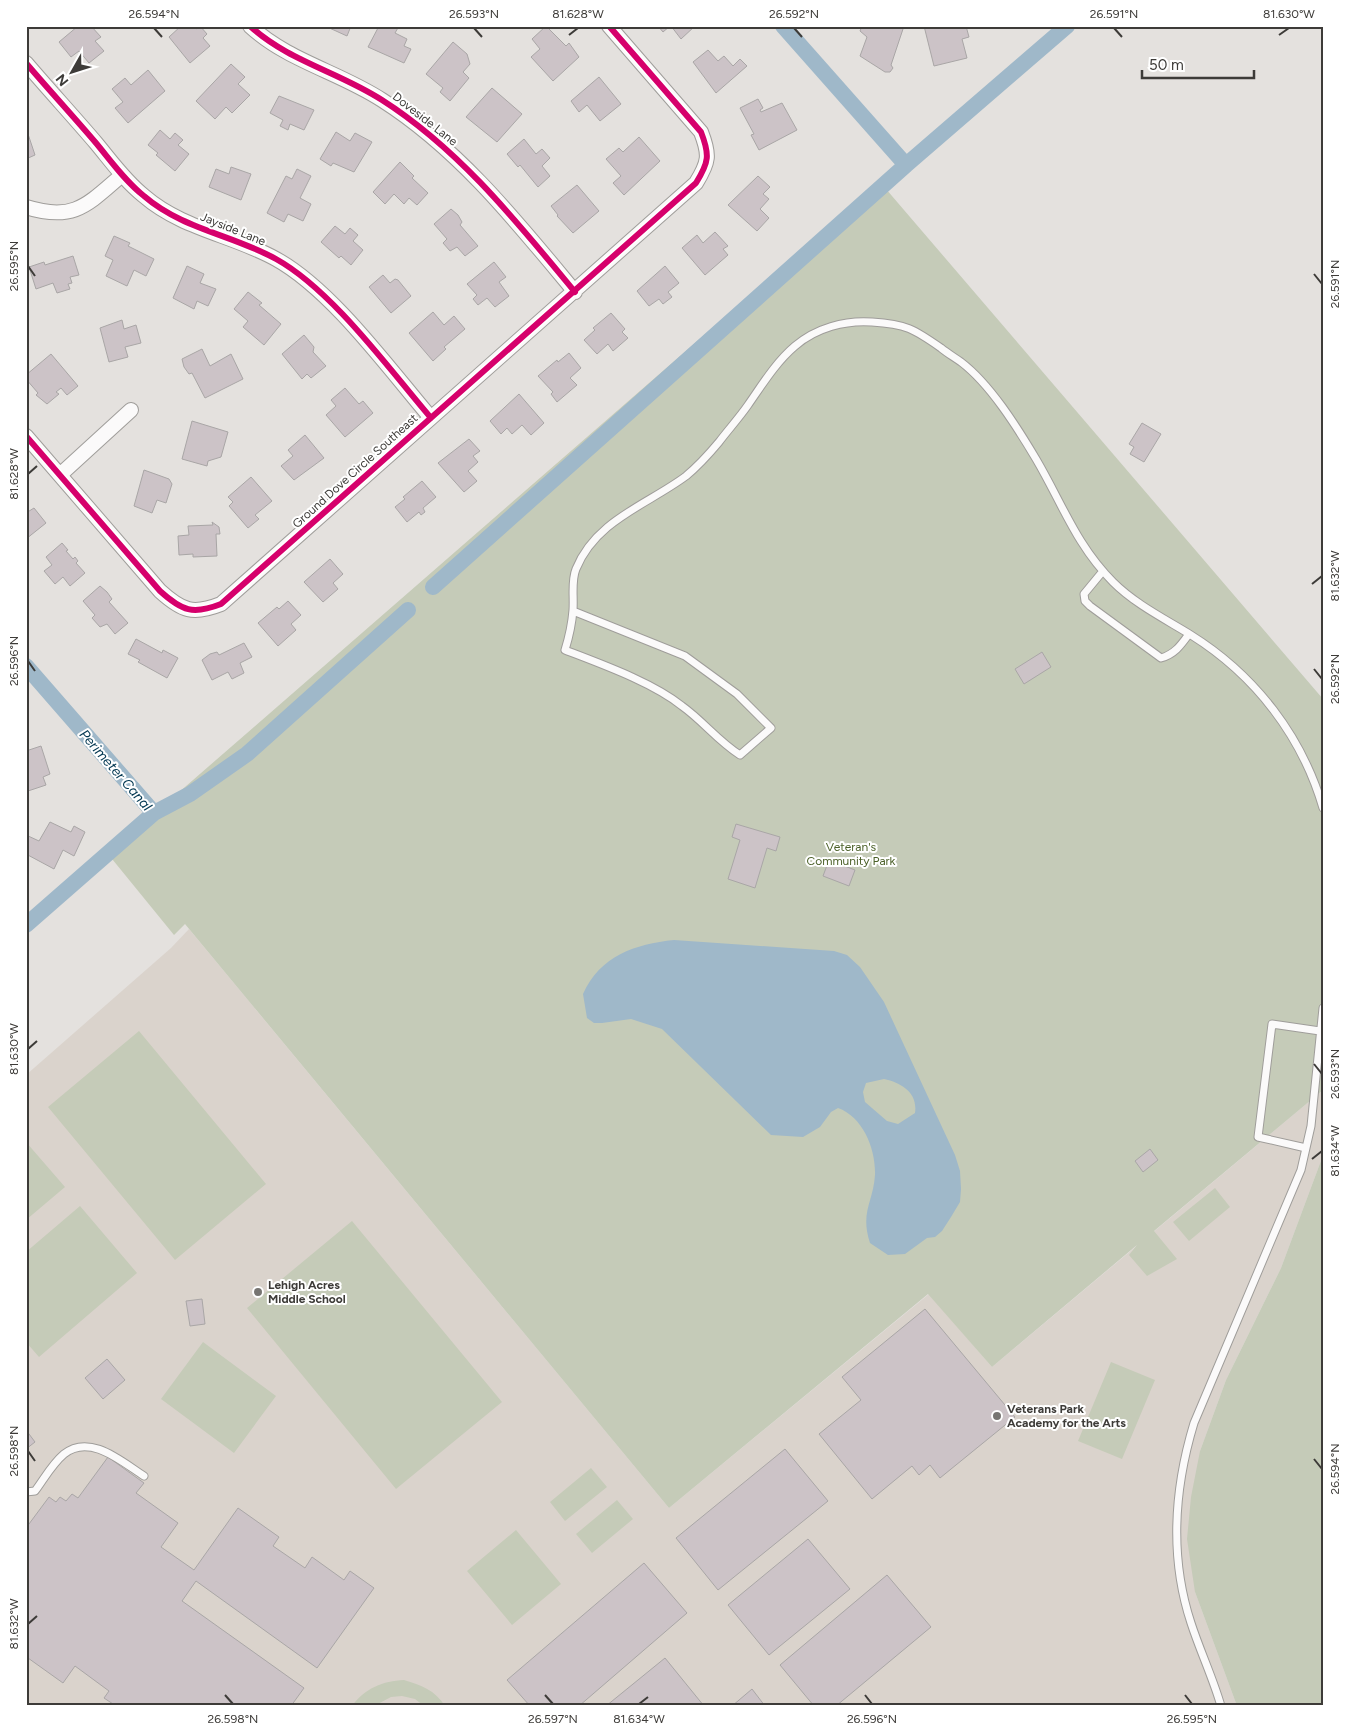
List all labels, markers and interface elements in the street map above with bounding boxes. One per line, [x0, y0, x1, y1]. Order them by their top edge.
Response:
text: 26.594°N [129, 7, 179, 21]
text: 26.593°N [449, 7, 499, 21]
text: 81.628°W [552, 7, 604, 21]
text: 26.592°N [769, 7, 819, 21]
text: 26.591°N [1090, 7, 1138, 21]
text: 81.630°W [1263, 7, 1315, 21]
north arrow [48, 48, 98, 98]
scale bar [1142, 48, 1254, 80]
text: 50 m [1149, 56, 1184, 74]
text: N [52, 70, 72, 89]
street label: Doveside Lane [390, 89, 460, 149]
street label: Jayside Lane [198, 210, 268, 249]
text: 26.595°N [7, 241, 21, 291]
text: 26.591°N [1328, 260, 1342, 308]
street label: Ground Dove Circle Southeast [290, 411, 421, 531]
text: 81.628°W [7, 448, 21, 500]
text: 81.632°W [1328, 550, 1342, 601]
text: 26.596°N [7, 636, 21, 686]
text: 26.592°N [1328, 654, 1342, 704]
water label: Perimeter Canal [76, 726, 156, 815]
park label: Veteran's Community Park [807, 840, 896, 868]
text: 81.630°W [7, 1023, 21, 1075]
text: 26.593°N [1328, 1049, 1342, 1099]
text: 81.634°W [1328, 1125, 1342, 1177]
place label: Lehigh Acres Middle School [268, 1278, 346, 1306]
marker: Lehigh Acres Middle School [252, 1286, 264, 1298]
place label: Veterans Park Academy for the Arts [1007, 1402, 1126, 1430]
marker: Veterans Park Academy for the Arts [991, 1410, 1003, 1422]
text: 26.598°N [7, 1426, 21, 1476]
text: 26.594°N [1328, 1444, 1342, 1494]
text: 81.632°W [7, 1598, 21, 1649]
text: 26.598°N [208, 1712, 258, 1726]
text: 26.597°N [528, 1712, 578, 1726]
text: 81.634°W [613, 1712, 665, 1726]
text: 26.596°N [847, 1712, 897, 1726]
text: 26.595°N [1167, 1712, 1217, 1726]

